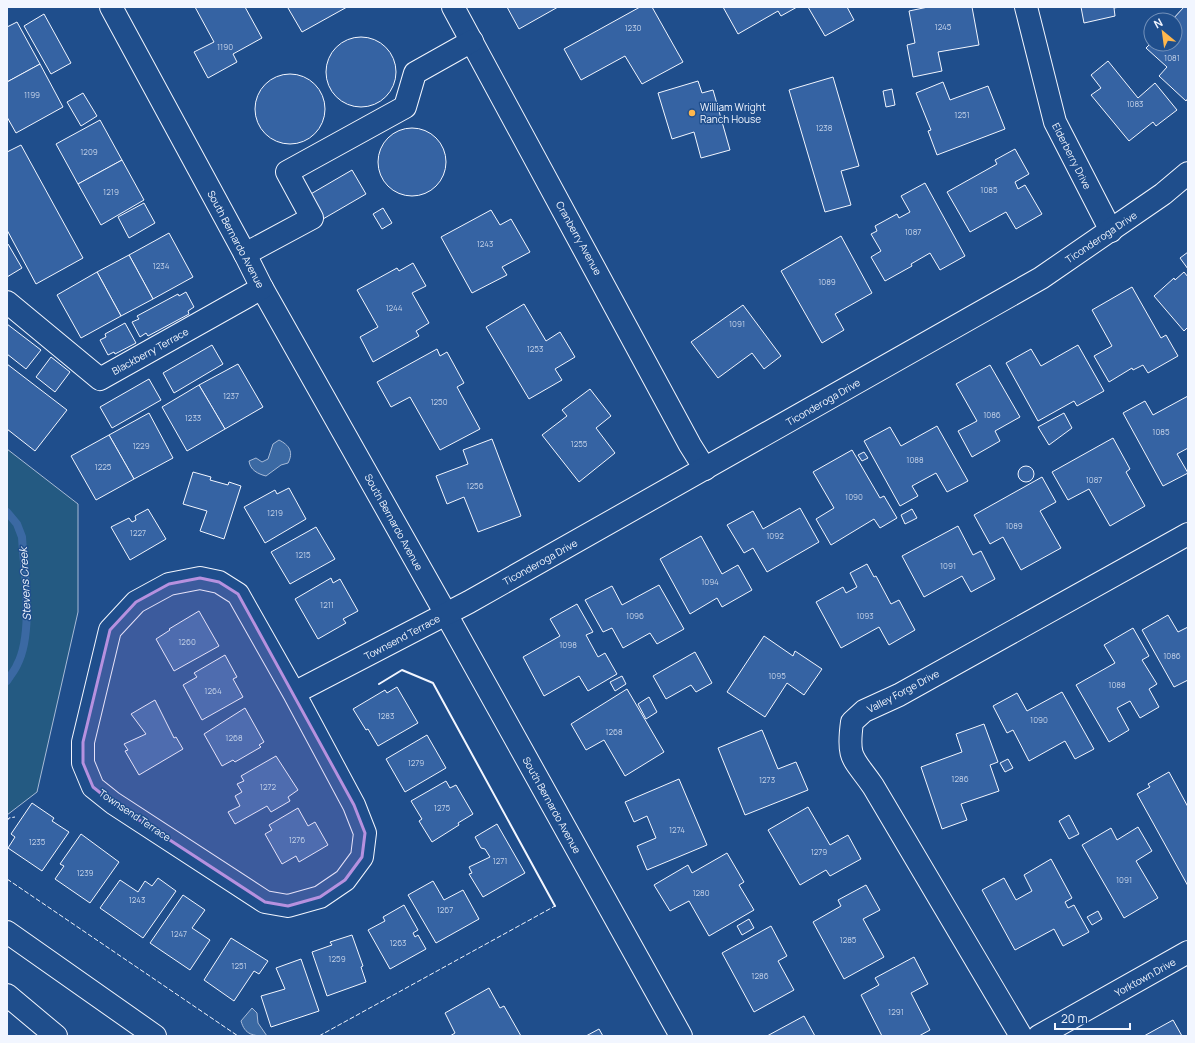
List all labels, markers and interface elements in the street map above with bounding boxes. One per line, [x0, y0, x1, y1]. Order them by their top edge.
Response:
north arrow [1143, 12, 1183, 52]
text: N [1151, 14, 1165, 31]
house number: 1245 [935, 21, 952, 32]
house number: 1230 [625, 22, 642, 33]
house number: 1190 [217, 41, 233, 52]
house number: 1081 [1164, 52, 1180, 63]
house number: 1199 [24, 89, 40, 100]
house number: 1083 [1126, 98, 1144, 109]
place label: William Wright Ranch House [700, 100, 766, 126]
marker: William Wright Ranch House [687, 108, 697, 118]
house number: 1251 [954, 109, 970, 120]
street label: Elderberry Drive [1049, 120, 1095, 192]
house number: 1238 [816, 122, 833, 133]
house number: 1209 [80, 146, 98, 157]
house number: 1085 [980, 184, 998, 195]
house number: 1219 [103, 186, 119, 197]
street label: South Bernardo Avenue [204, 188, 268, 290]
street label: Cranberry Avenue [553, 199, 605, 278]
street label: Ticonderoga Drive [1062, 208, 1140, 266]
house number: 1087 [905, 226, 921, 237]
house number: 1243 [477, 238, 493, 249]
house number: 1234 [153, 260, 170, 271]
house number: 1089 [818, 276, 836, 287]
house number: 1244 [385, 302, 403, 313]
house number: 1091 [729, 318, 745, 329]
street label: Blackberry Terrace [109, 324, 191, 378]
house number: 1253 [527, 343, 543, 354]
street label: Ticonderoga Drive [783, 375, 863, 429]
house number: 1237 [223, 390, 239, 401]
house number: 1250 [430, 396, 448, 407]
house number: 1086 [983, 409, 1001, 420]
house number: 1233 [185, 412, 201, 423]
house number: 1085 [1152, 426, 1170, 437]
house number: 1255 [571, 438, 588, 449]
house number: 1229 [132, 440, 150, 451]
house number: 1088 [906, 454, 924, 465]
house number: 1225 [95, 461, 112, 472]
street label: South Bernardo Avenue [362, 471, 427, 573]
house number: 1087 [1086, 474, 1102, 485]
house number: 1256 [466, 480, 484, 491]
house number: 1090 [845, 491, 863, 502]
house number: 1219 [267, 507, 283, 518]
house number: 1089 [1005, 520, 1023, 531]
house number: 1227 [130, 527, 146, 538]
house number: 1092 [766, 530, 784, 541]
street label: Ticonderoga Drive [500, 536, 580, 588]
water label: Stevens Creek [15, 545, 34, 621]
house number: 1215 [295, 549, 311, 560]
house number: 1091 [940, 560, 956, 571]
house number: 1094 [701, 576, 719, 587]
house number: 1211 [320, 599, 334, 610]
house number: 1096 [626, 610, 644, 621]
house number: 1093 [856, 610, 874, 621]
street label: Townsend Terrace [362, 611, 443, 663]
house number: 1260 [178, 636, 196, 647]
house number: 1098 [559, 639, 577, 650]
house number: 1086 [1163, 650, 1181, 661]
street label: Valley Forge Drive [864, 666, 942, 716]
house number: 1095 [768, 670, 786, 681]
house number: 1088 [1108, 679, 1126, 690]
house number: 1264 [204, 685, 222, 696]
house number: 1283 [378, 710, 394, 721]
house number: 1090 [1030, 714, 1048, 725]
house number: 1268 [605, 726, 623, 737]
house number: 1268 [225, 732, 243, 743]
street label: South Bernardo Avenue [520, 754, 585, 856]
house number: 1279 [408, 757, 424, 768]
house number: 1286 [951, 773, 969, 784]
house number: 1273 [759, 774, 775, 785]
house number: 1272 [260, 781, 277, 792]
street label: Townsend Terrace [96, 786, 174, 844]
house number: 1275 [434, 802, 451, 813]
house number: 1274 [669, 824, 685, 835]
house number: 1276 [289, 834, 305, 845]
house number: 1235 [29, 836, 46, 847]
house number: 1279 [811, 846, 827, 857]
house number: 1271 [493, 855, 507, 866]
house number: 1239 [76, 867, 94, 878]
house number: 1091 [1116, 874, 1132, 885]
house number: 1280 [692, 887, 710, 898]
house number: 1243 [129, 894, 145, 905]
house number: 1267 [437, 904, 453, 915]
house number: 1247 [171, 928, 187, 939]
house number: 1285 [840, 934, 857, 945]
house number: 1263 [389, 937, 407, 948]
house number: 1259 [328, 953, 346, 964]
street label: Yorktown Drive [1112, 954, 1178, 1000]
house number: 1251 [231, 960, 247, 971]
house number: 1286 [751, 970, 769, 981]
scale bar [1055, 1005, 1130, 1031]
house number: 1291 [888, 1006, 904, 1017]
text: 20 m [1061, 1010, 1088, 1027]

